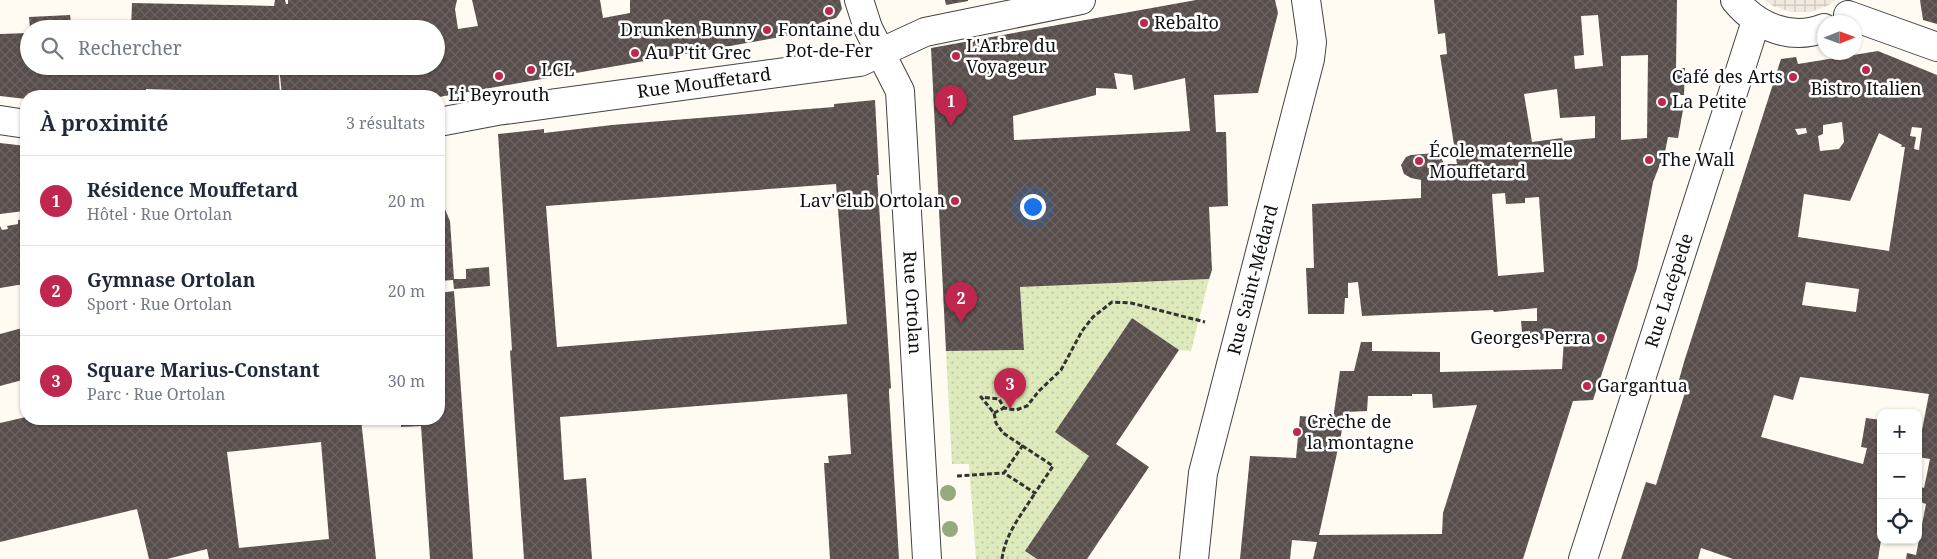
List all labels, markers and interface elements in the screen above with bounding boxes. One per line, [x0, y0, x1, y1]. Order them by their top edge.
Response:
marker: Fontaine du Pot-de-Fer [823, 5, 835, 17]
place label: Rebalto [1154, 10, 1219, 34]
north arrow [1817, 15, 1862, 60]
place label: Drunken Bunny [620, 17, 758, 41]
place label: Fontaine du Pot-de-Fer [778, 17, 881, 62]
marker: Rebalto [1138, 17, 1150, 29]
search box [20, 20, 445, 75]
marker: Drunken Bunny [761, 24, 773, 36]
place label: L'Arbre du Voyageur [966, 33, 1057, 78]
icon: search [38, 34, 66, 62]
text: Rechercher [78, 35, 182, 61]
place label: Au P'tit Grec [645, 40, 751, 64]
marker: Au P'tit Grec [629, 47, 641, 59]
marker: L'Arbre du Voyageur [950, 50, 962, 62]
place label: LCL [541, 57, 574, 81]
street label: Rue Mouffetard [636, 61, 772, 103]
marker: LCL [525, 64, 537, 76]
place label: Café des Arts [1672, 64, 1783, 88]
marker: Bistro Italien [1860, 64, 1872, 76]
marker: Li Beyrouth [493, 70, 505, 82]
marker: Café des Arts [1787, 71, 1799, 83]
place label: Bistro Italien [1810, 76, 1922, 100]
place label: Li Beyrouth [448, 82, 550, 106]
pin: 1 [935, 85, 967, 126]
place label: La Petite [1672, 89, 1747, 113]
marker: La Petite [1656, 96, 1668, 108]
text: À proximité [40, 109, 168, 137]
text: 3 résultats [346, 112, 425, 134]
place label: École maternelle Mouffetard [1429, 138, 1573, 183]
place label: The Wall [1659, 147, 1735, 171]
marker: The Wall [1643, 154, 1655, 166]
marker: École maternelle Mouffetard [1413, 155, 1425, 167]
text: Résidence Mouffetard [87, 177, 298, 203]
place label: Lav'Club Ortolan [800, 188, 945, 212]
text: 1 [51, 190, 61, 212]
text: 20 m [388, 190, 425, 212]
your location [1020, 194, 1046, 220]
marker: Lav'Club Ortolan [949, 195, 961, 207]
street label: Rue Saint-Médard [1221, 202, 1283, 357]
text: Hôtel · Rue Ortolan [87, 203, 232, 225]
street label: Rue Lacépède [1639, 230, 1698, 350]
street label: Rue Ortolan [898, 250, 928, 355]
text: Gymnase Ortolan [87, 267, 255, 293]
text: 2 [51, 280, 61, 302]
text: 20 m [388, 280, 425, 302]
pin: 2 [945, 282, 977, 323]
text: Sport · Rue Ortolan [87, 293, 232, 315]
place label: Georges Perra [1470, 325, 1591, 349]
marker: Georges Perra [1595, 332, 1607, 344]
text: Square Marius-Constant [87, 357, 320, 383]
pin: 3 [994, 368, 1026, 409]
text: 3 [51, 370, 61, 392]
text: 30 m [388, 370, 425, 392]
place label: Gargantua [1597, 373, 1688, 397]
marker: Gargantua [1581, 380, 1593, 392]
text: Parc · Rue Ortolan [87, 383, 225, 405]
place label: Crèche de la montagne [1307, 409, 1414, 454]
map controls [1877, 409, 1922, 544]
button: + [1877, 409, 1922, 454]
marker: Crèche de la montagne [1291, 426, 1303, 438]
button: − [1877, 454, 1922, 499]
button: locate [1877, 499, 1922, 544]

